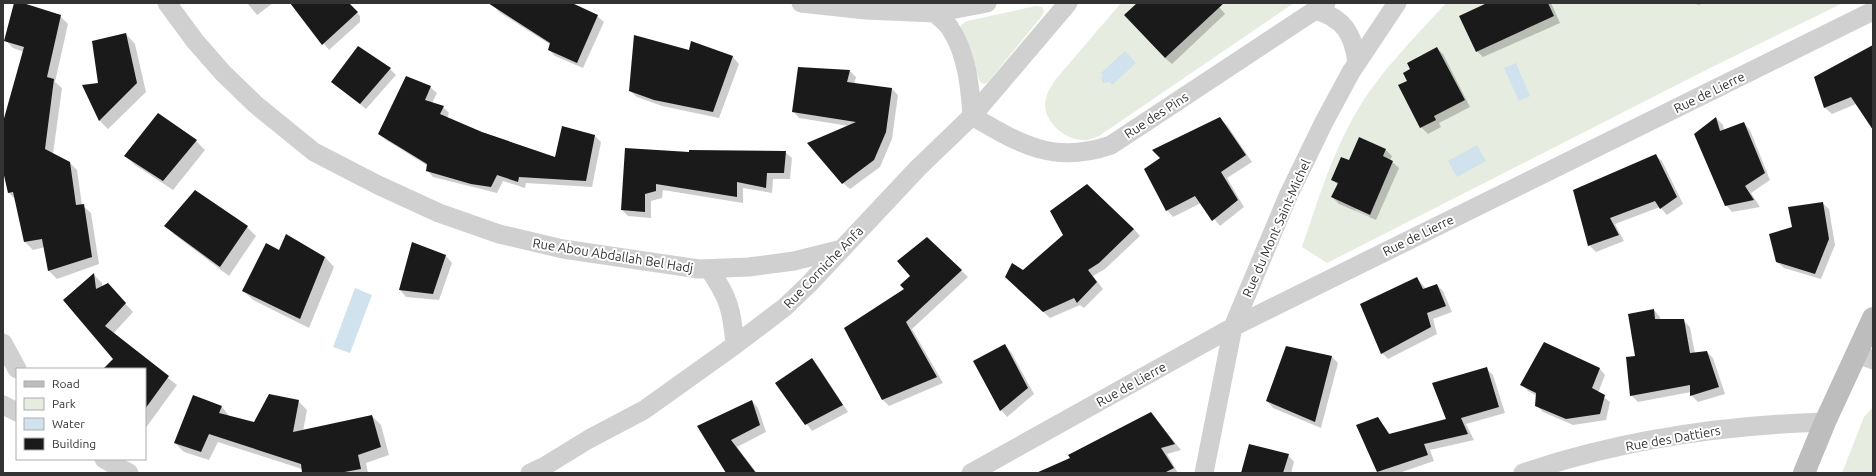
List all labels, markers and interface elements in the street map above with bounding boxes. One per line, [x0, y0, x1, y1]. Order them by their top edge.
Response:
street label: Rue de Lierre [1671, 69, 1747, 115]
street label: Rue des Pins [1122, 89, 1191, 141]
street label: Rue du Mont Saint-Michel [1239, 156, 1313, 299]
street label: Rue de Lierre [1380, 212, 1456, 258]
street label: Rue Corniche Anfa [780, 223, 866, 311]
street label: Rue Abou Abdallah Bel Hadj [532, 235, 694, 275]
street label: Rue de Lierre [1094, 359, 1168, 409]
legend [16, 368, 146, 460]
text: Road [52, 377, 80, 390]
text: Park [52, 397, 76, 410]
text: Water [52, 417, 85, 430]
street label: Rue des Dattiers [1624, 423, 1722, 453]
text: Building [52, 437, 96, 450]

